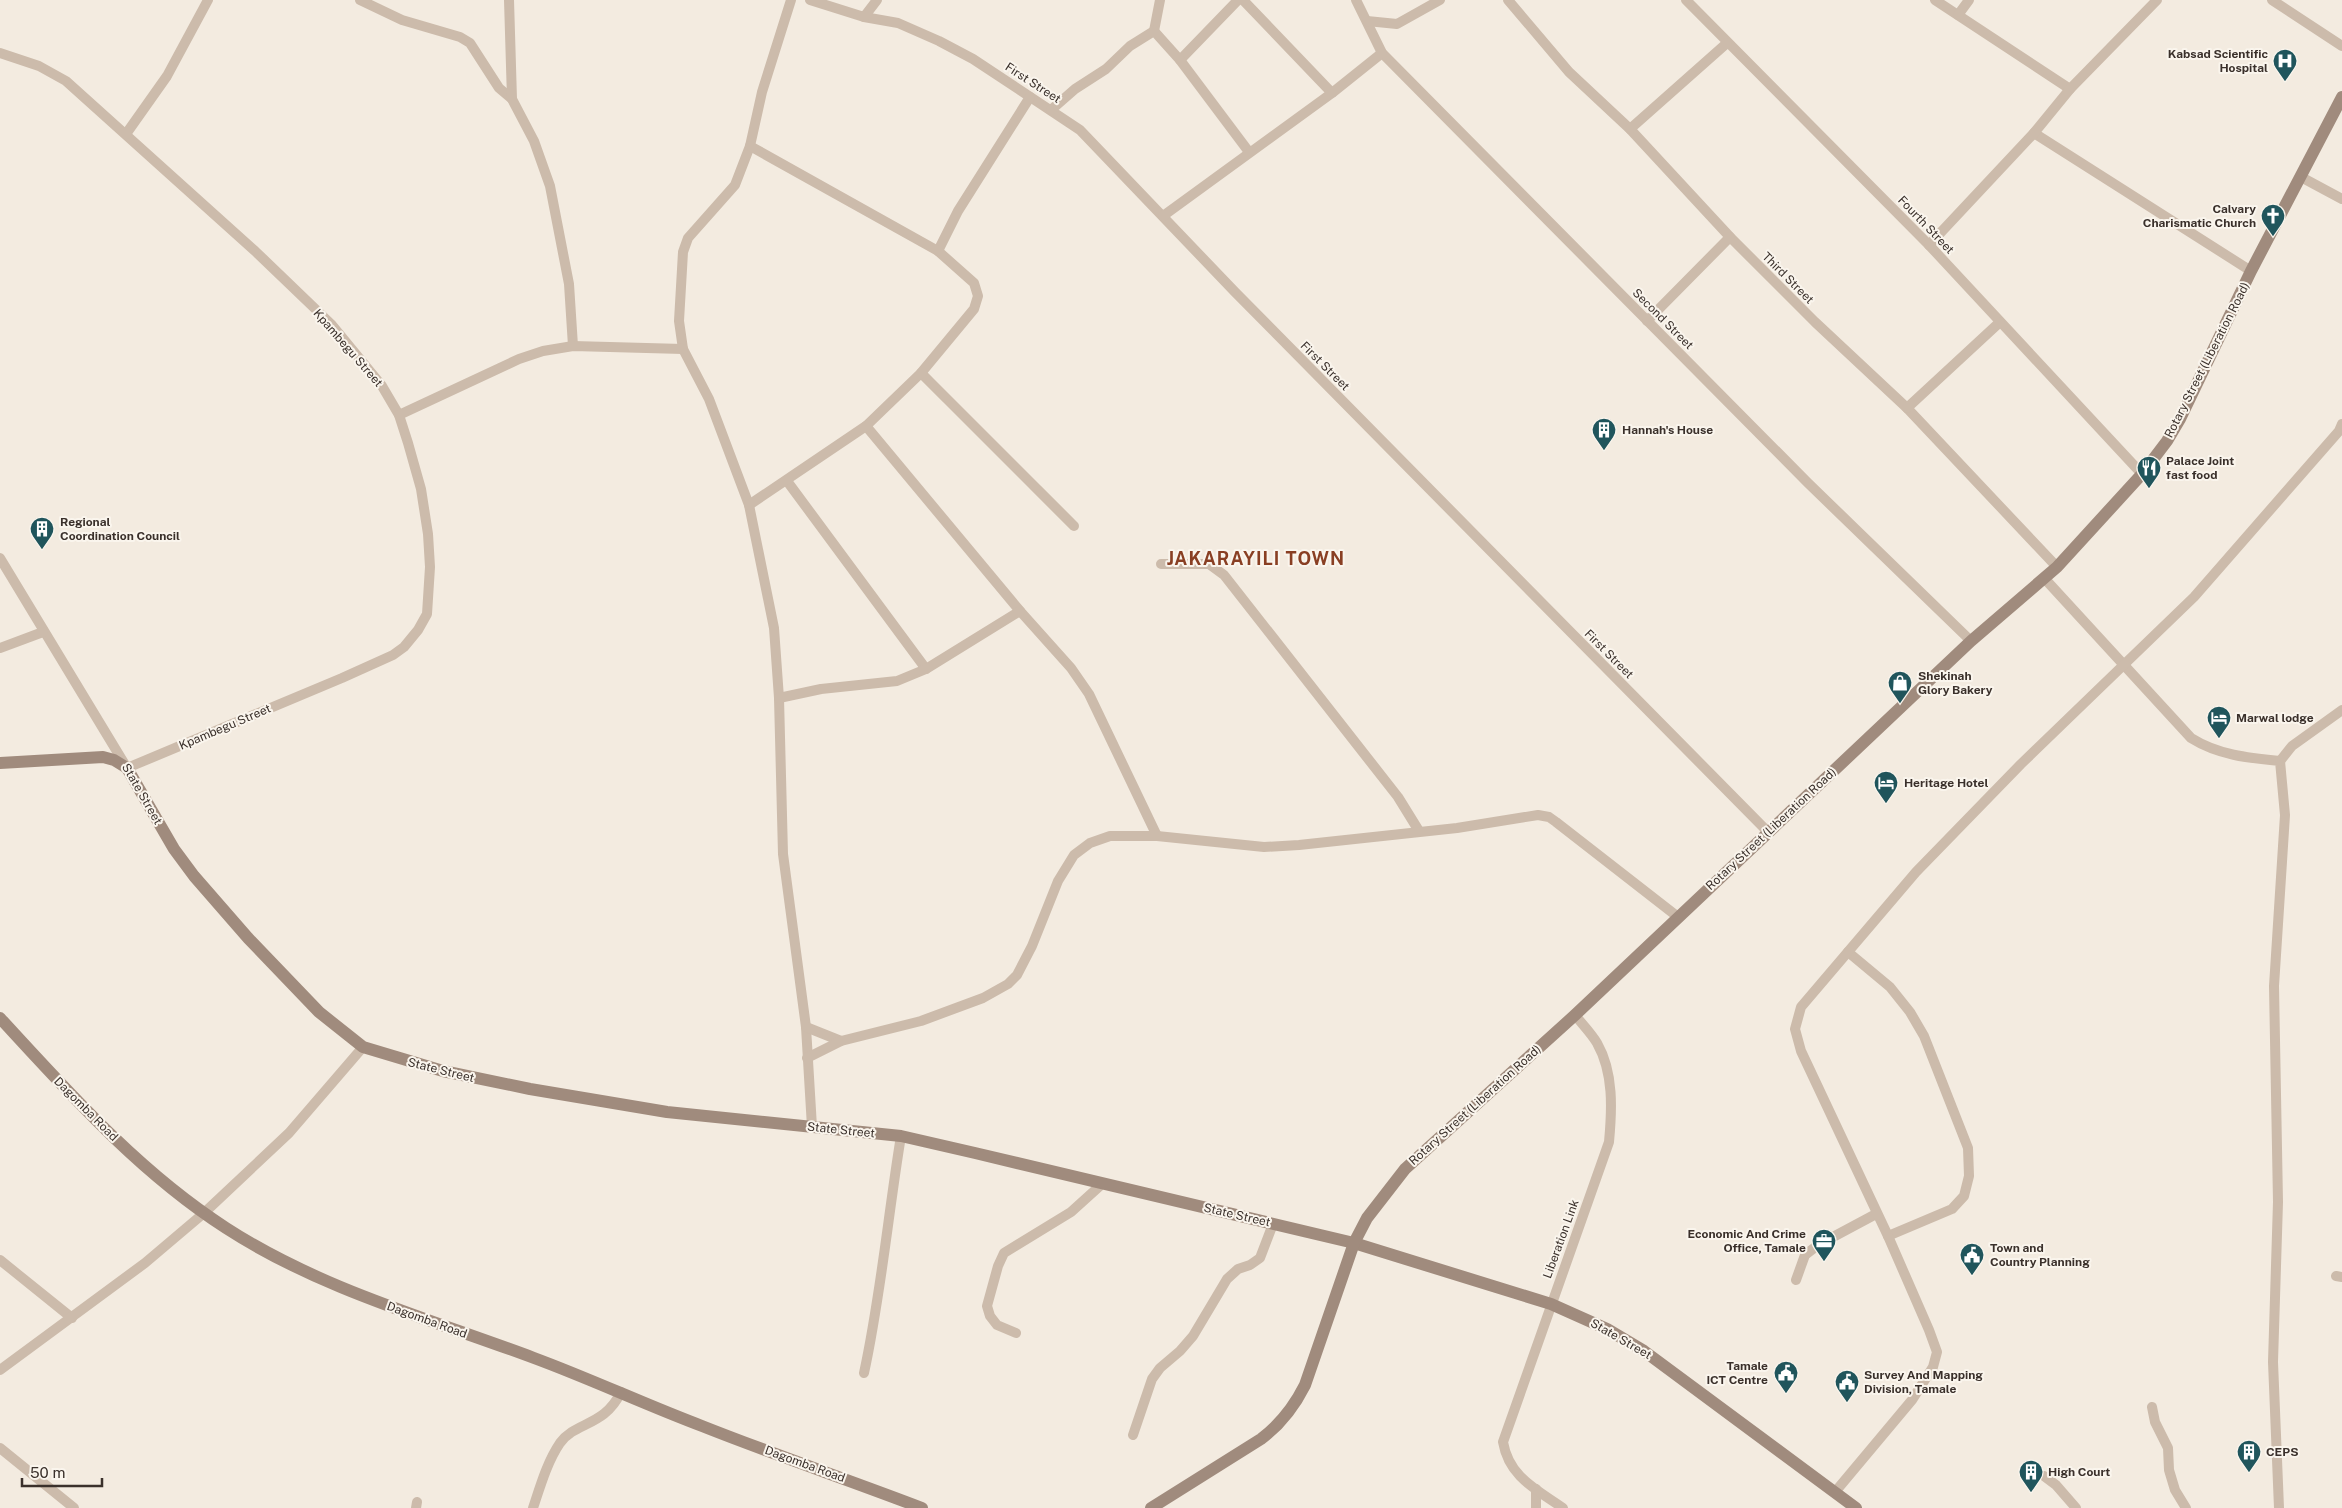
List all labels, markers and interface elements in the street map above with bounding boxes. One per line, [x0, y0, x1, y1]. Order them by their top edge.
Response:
place label: Kabsad Scientific Hospital [2168, 47, 2268, 75]
hospital icon: Kabsad Scientific Hospital [2272, 48, 2298, 82]
street label: First Street [1003, 60, 1064, 106]
street label: Fourth Street [1895, 193, 1957, 257]
place label: Calvary Charismatic Church [2143, 202, 2256, 230]
church icon: Calvary Charismatic Church [2260, 203, 2286, 237]
street label: Third Street [1759, 249, 1817, 307]
street label: Rotary Street (Liberation Road) [2162, 280, 2252, 440]
street label: Second Street [1630, 286, 1697, 353]
street label: Kpambegu Street [310, 306, 386, 390]
street label: First Street [1298, 339, 1353, 394]
building icon: Hannah's House [1591, 417, 1617, 451]
place label: Hannah's House [1622, 423, 1713, 437]
place label: Palace Joint fast food [2166, 454, 2234, 482]
restaurant icon: Palace Joint fast food [2136, 455, 2162, 489]
place label: Regional Coordination Council [60, 515, 180, 543]
building icon: Regional Coordination Council [29, 516, 55, 550]
district label: JAKARAYILI TOWN [1167, 548, 1345, 569]
street label: First Street [1582, 627, 1637, 682]
place label: Shekinah Glory Bakery [1918, 669, 1993, 697]
shop icon: Shekinah Glory Bakery [1887, 670, 1913, 704]
street label: Kpambegu Street [177, 701, 273, 753]
hotel icon: Marwal lodge [2206, 705, 2232, 739]
place label: Marwal lodge [2236, 711, 2314, 725]
street label: State Street [119, 761, 165, 827]
street label: Rotary Street (Liberation Road) [1703, 765, 1839, 893]
hotel icon: Heritage Hotel [1873, 770, 1899, 804]
place label: Heritage Hotel [1904, 776, 1988, 790]
street label: Rotary Street (Liberation Road) [1406, 1042, 1544, 1168]
street label: State Street [406, 1055, 476, 1085]
street label: Dagomba Road [51, 1074, 121, 1144]
street label: State Street [806, 1119, 876, 1141]
street label: Liberation Link [1540, 1198, 1582, 1280]
street label: State Street [1202, 1201, 1272, 1230]
place label: Economic And Crime Office, Tamale [1687, 1227, 1806, 1255]
office icon: Economic And Crime Office, Tamale [1811, 1228, 1837, 1262]
place label: Town and Country Planning [1990, 1241, 2090, 1269]
public building icon: Town and Country Planning [1959, 1242, 1985, 1276]
street label: Dagomba Road [385, 1299, 469, 1341]
street label: State Street [1588, 1316, 1654, 1362]
place label: Tamale ICT Centre [1706, 1359, 1768, 1387]
public building icon: Tamale ICT Centre [1773, 1360, 1799, 1394]
place label: Survey And Mapping Division, Tamale [1864, 1368, 1983, 1396]
public building icon: Survey And Mapping Division, Tamale [1834, 1369, 1860, 1403]
building icon: CEPS [2236, 1439, 2262, 1473]
street label: Dagomba Road [763, 1443, 847, 1485]
place label: CEPS [2266, 1445, 2298, 1459]
scale bar [22, 1456, 102, 1488]
building icon: High Court [2018, 1459, 2044, 1493]
text: 50 m [30, 1464, 65, 1481]
place label: High Court [2048, 1465, 2110, 1479]

